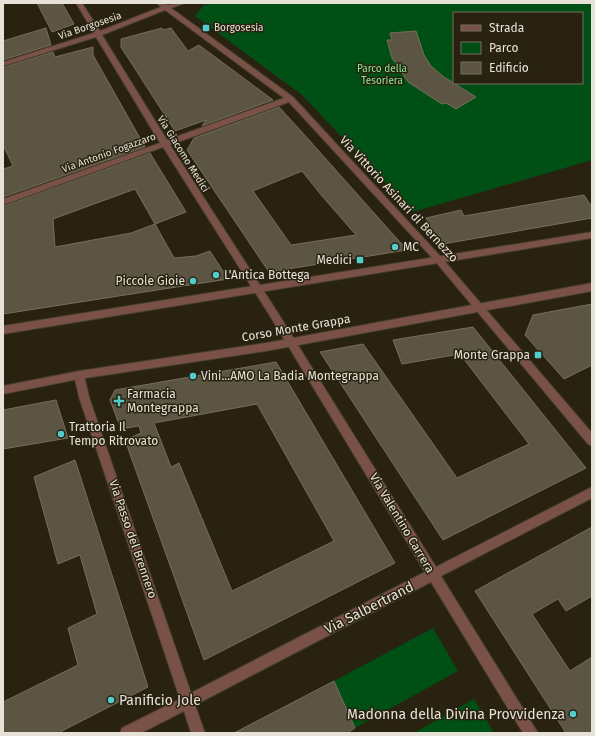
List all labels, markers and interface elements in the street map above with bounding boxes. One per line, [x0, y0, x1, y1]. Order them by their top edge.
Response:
street label: Via Borgosesia [57, 10, 123, 42]
legend [453, 12, 583, 84]
text: Strada [489, 21, 524, 35]
place label: Borgosesia [214, 22, 264, 34]
marker: Borgosesia [201, 23, 211, 33]
text: Parco [489, 41, 519, 55]
text: Edificio [489, 61, 529, 75]
park label: Parco della Tesoriera [357, 63, 407, 87]
street label: Via Giacomo Medici [155, 113, 212, 195]
street label: Via Antonio Fogazzaro [61, 130, 158, 176]
street label: Via Vittorio Asinari di Bernezzo [337, 133, 461, 265]
place label: MC [403, 240, 419, 254]
marker: MC [390, 242, 400, 252]
place label: Medici [316, 253, 352, 267]
marker: Medici [355, 255, 365, 265]
place label: L'Antica Bottega [224, 268, 310, 282]
marker: L'Antica Bottega [211, 270, 221, 280]
place label: Piccole Gioie [116, 274, 185, 288]
marker: Piccole Gioie [188, 276, 198, 286]
street label: Corso Monte Grappa [241, 312, 351, 344]
place label: Monte Grappa [454, 348, 530, 362]
marker: Monte Grappa [533, 350, 543, 360]
place label: Vini...AMO La Badia Montegrappa [201, 369, 379, 383]
marker: Vini...AMO La Badia Montegrappa [188, 371, 198, 381]
place label: Farmacia Montegrappa [127, 387, 199, 415]
marker: Farmacia Montegrappa [114, 396, 124, 406]
place label: Trattoria Il Tempo Ritrovato [69, 420, 158, 448]
marker: Trattoria Il Tempo Ritrovato [56, 429, 66, 439]
street label: Via Valentino Carrera [367, 471, 437, 575]
street label: Via Passo del Brennero [106, 478, 160, 600]
street label: Via Salbertrand [322, 578, 416, 638]
place label: Panificio Jole [119, 692, 201, 709]
marker: Panificio Jole [106, 695, 116, 705]
place label: Madonna della Divina Provvidenza [347, 706, 565, 723]
marker: Madonna della Divina Provvidenza [568, 709, 578, 719]

